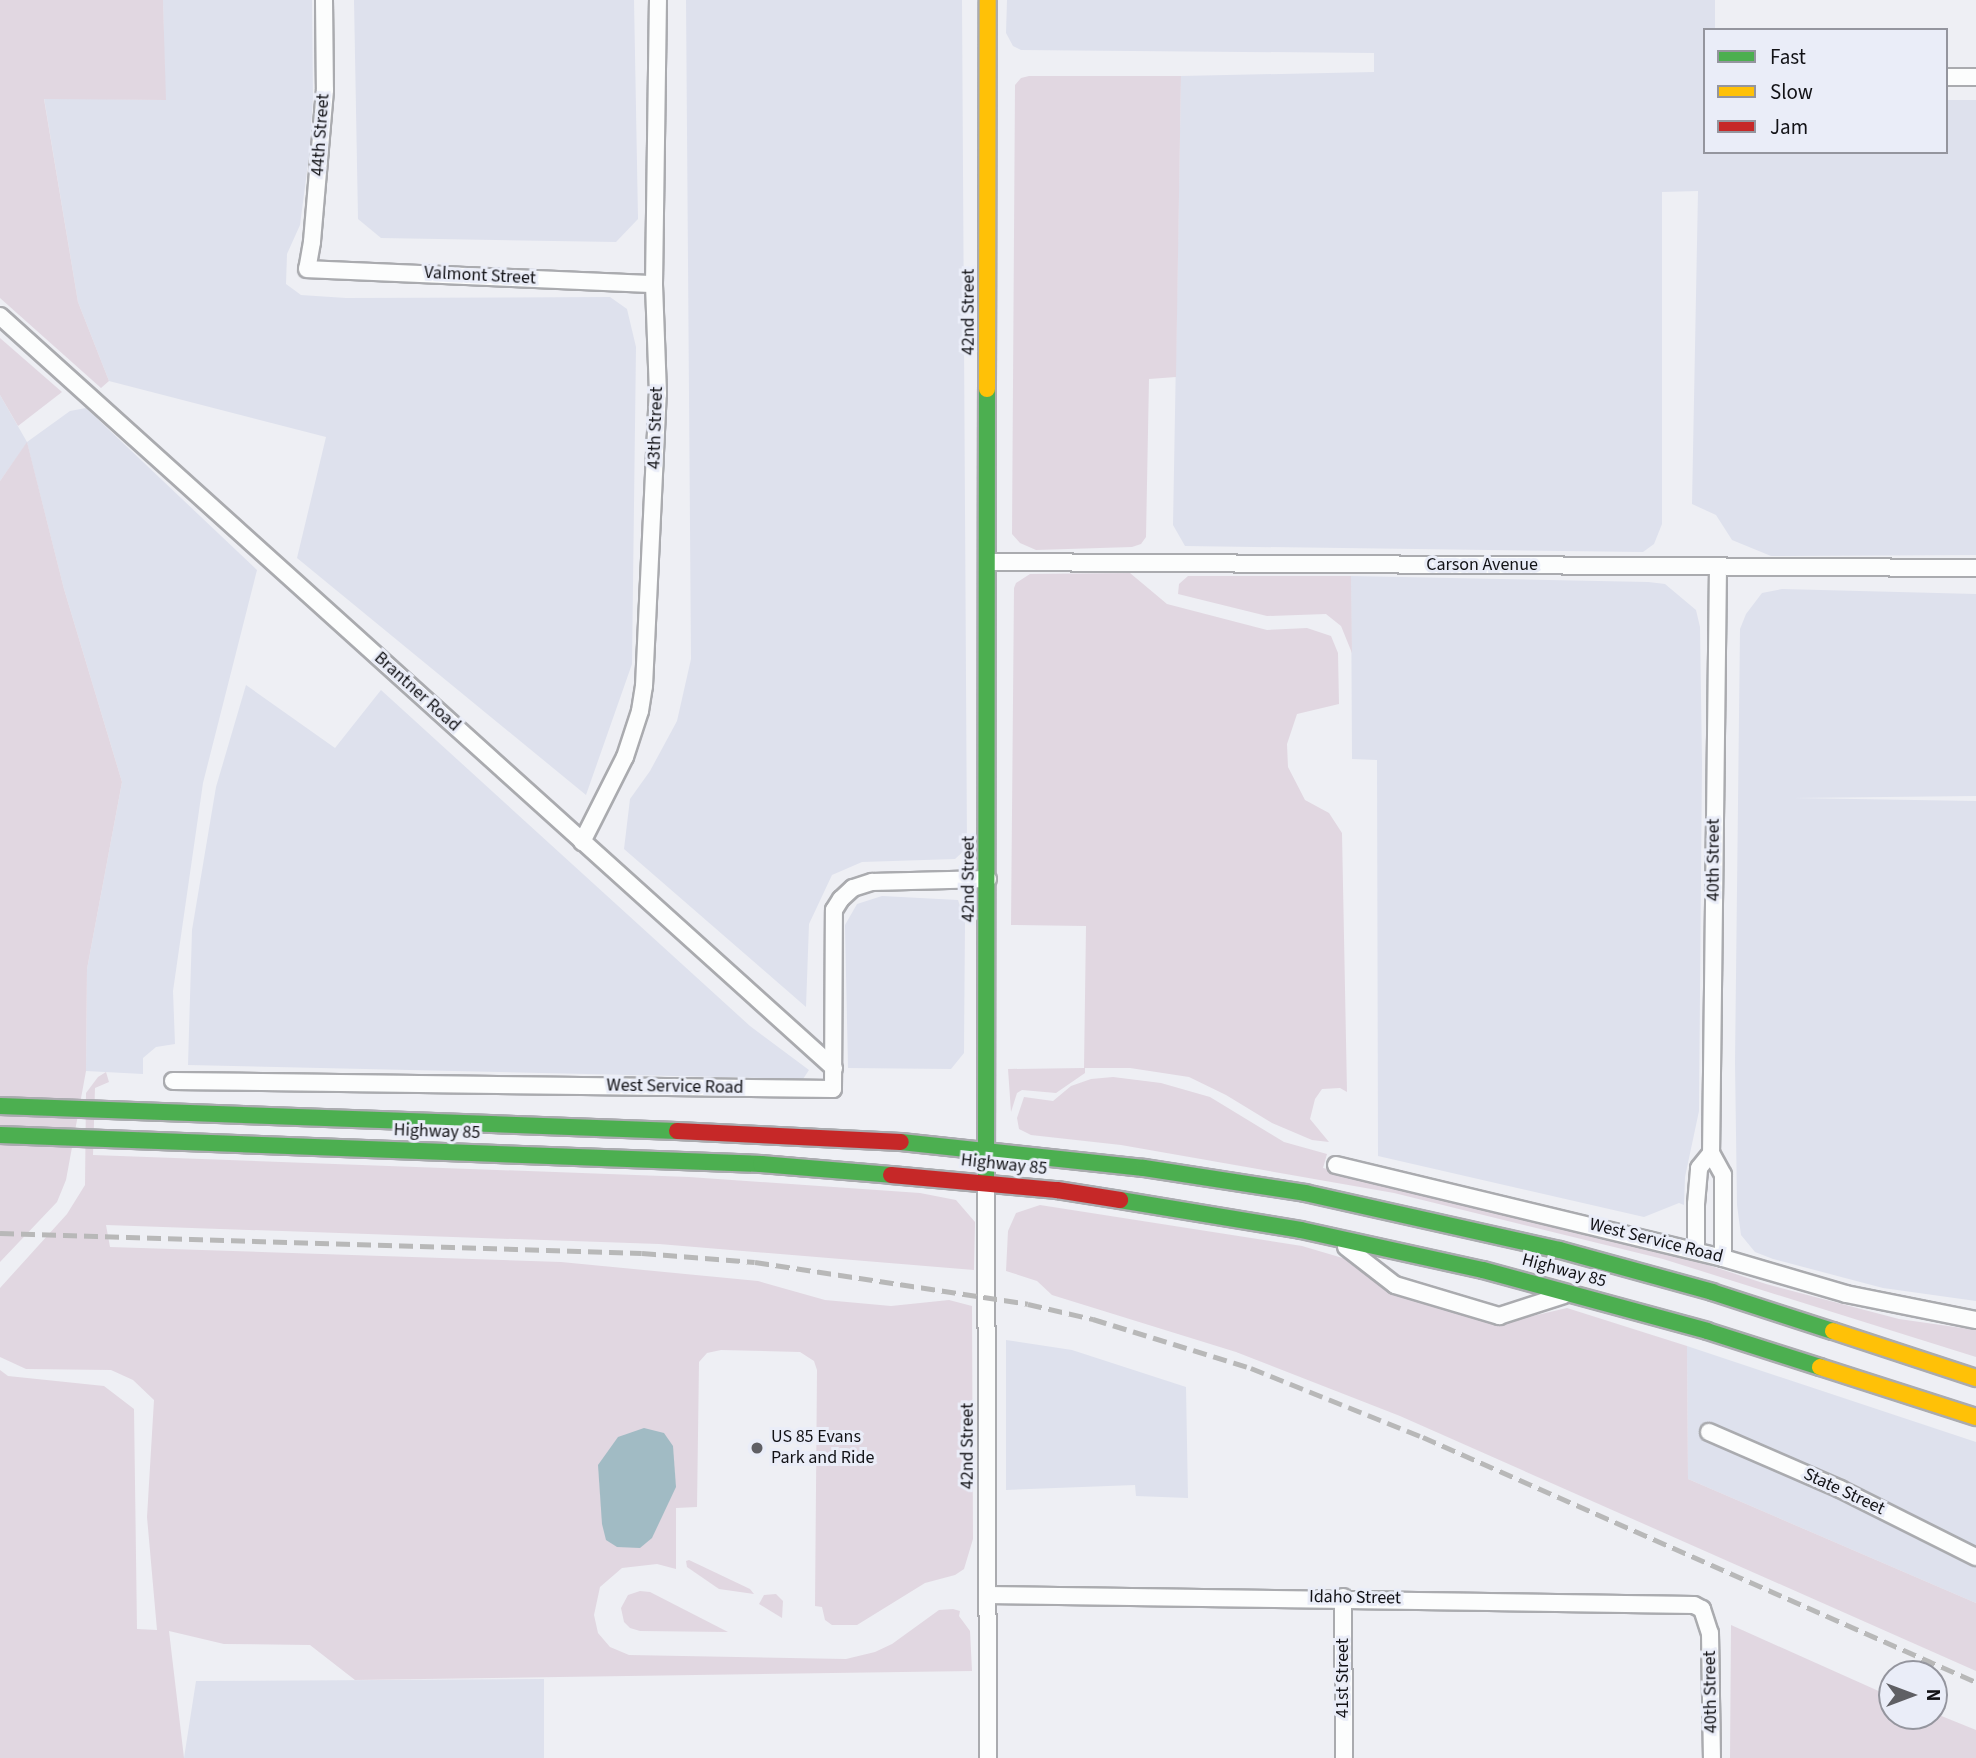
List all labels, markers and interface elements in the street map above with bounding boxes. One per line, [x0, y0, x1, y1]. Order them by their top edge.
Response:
legend [1703, 28, 1948, 154]
text: Fast [1770, 42, 1806, 72]
text: Slow [1770, 77, 1813, 107]
street label: 44th Street [307, 93, 335, 177]
text: Jam [1770, 112, 1808, 142]
street label: Valmont Street [424, 262, 536, 290]
street label: 42nd Street [958, 269, 980, 355]
street label: 43th Street [644, 386, 668, 470]
street label: Carson Avenue [1426, 554, 1538, 576]
street label: Brantner Road [369, 648, 465, 736]
street label: 40th Street [1703, 819, 1725, 901]
street label: 42nd Street [958, 836, 980, 922]
street label: West Service Road [606, 1075, 744, 1099]
street label: Highway 85 [393, 1120, 481, 1144]
street label: Highway 85 [960, 1150, 1048, 1180]
street label: West Service Road [1587, 1214, 1725, 1268]
street label: Highway 85 [1519, 1249, 1609, 1293]
street label: 42nd Street [957, 1403, 979, 1489]
place label: US 85 Evans Park and Ride [771, 1427, 874, 1470]
marker: US 85 Evans Park and Ride [749, 1440, 765, 1456]
street label: State Street [1800, 1464, 1888, 1520]
street label: Idaho Street [1309, 1586, 1401, 1610]
street label: 41st Street [1332, 1638, 1354, 1718]
street label: 40th Street [1699, 1651, 1723, 1733]
north arrow [1878, 1660, 1948, 1730]
text: N [1919, 1689, 1946, 1701]

